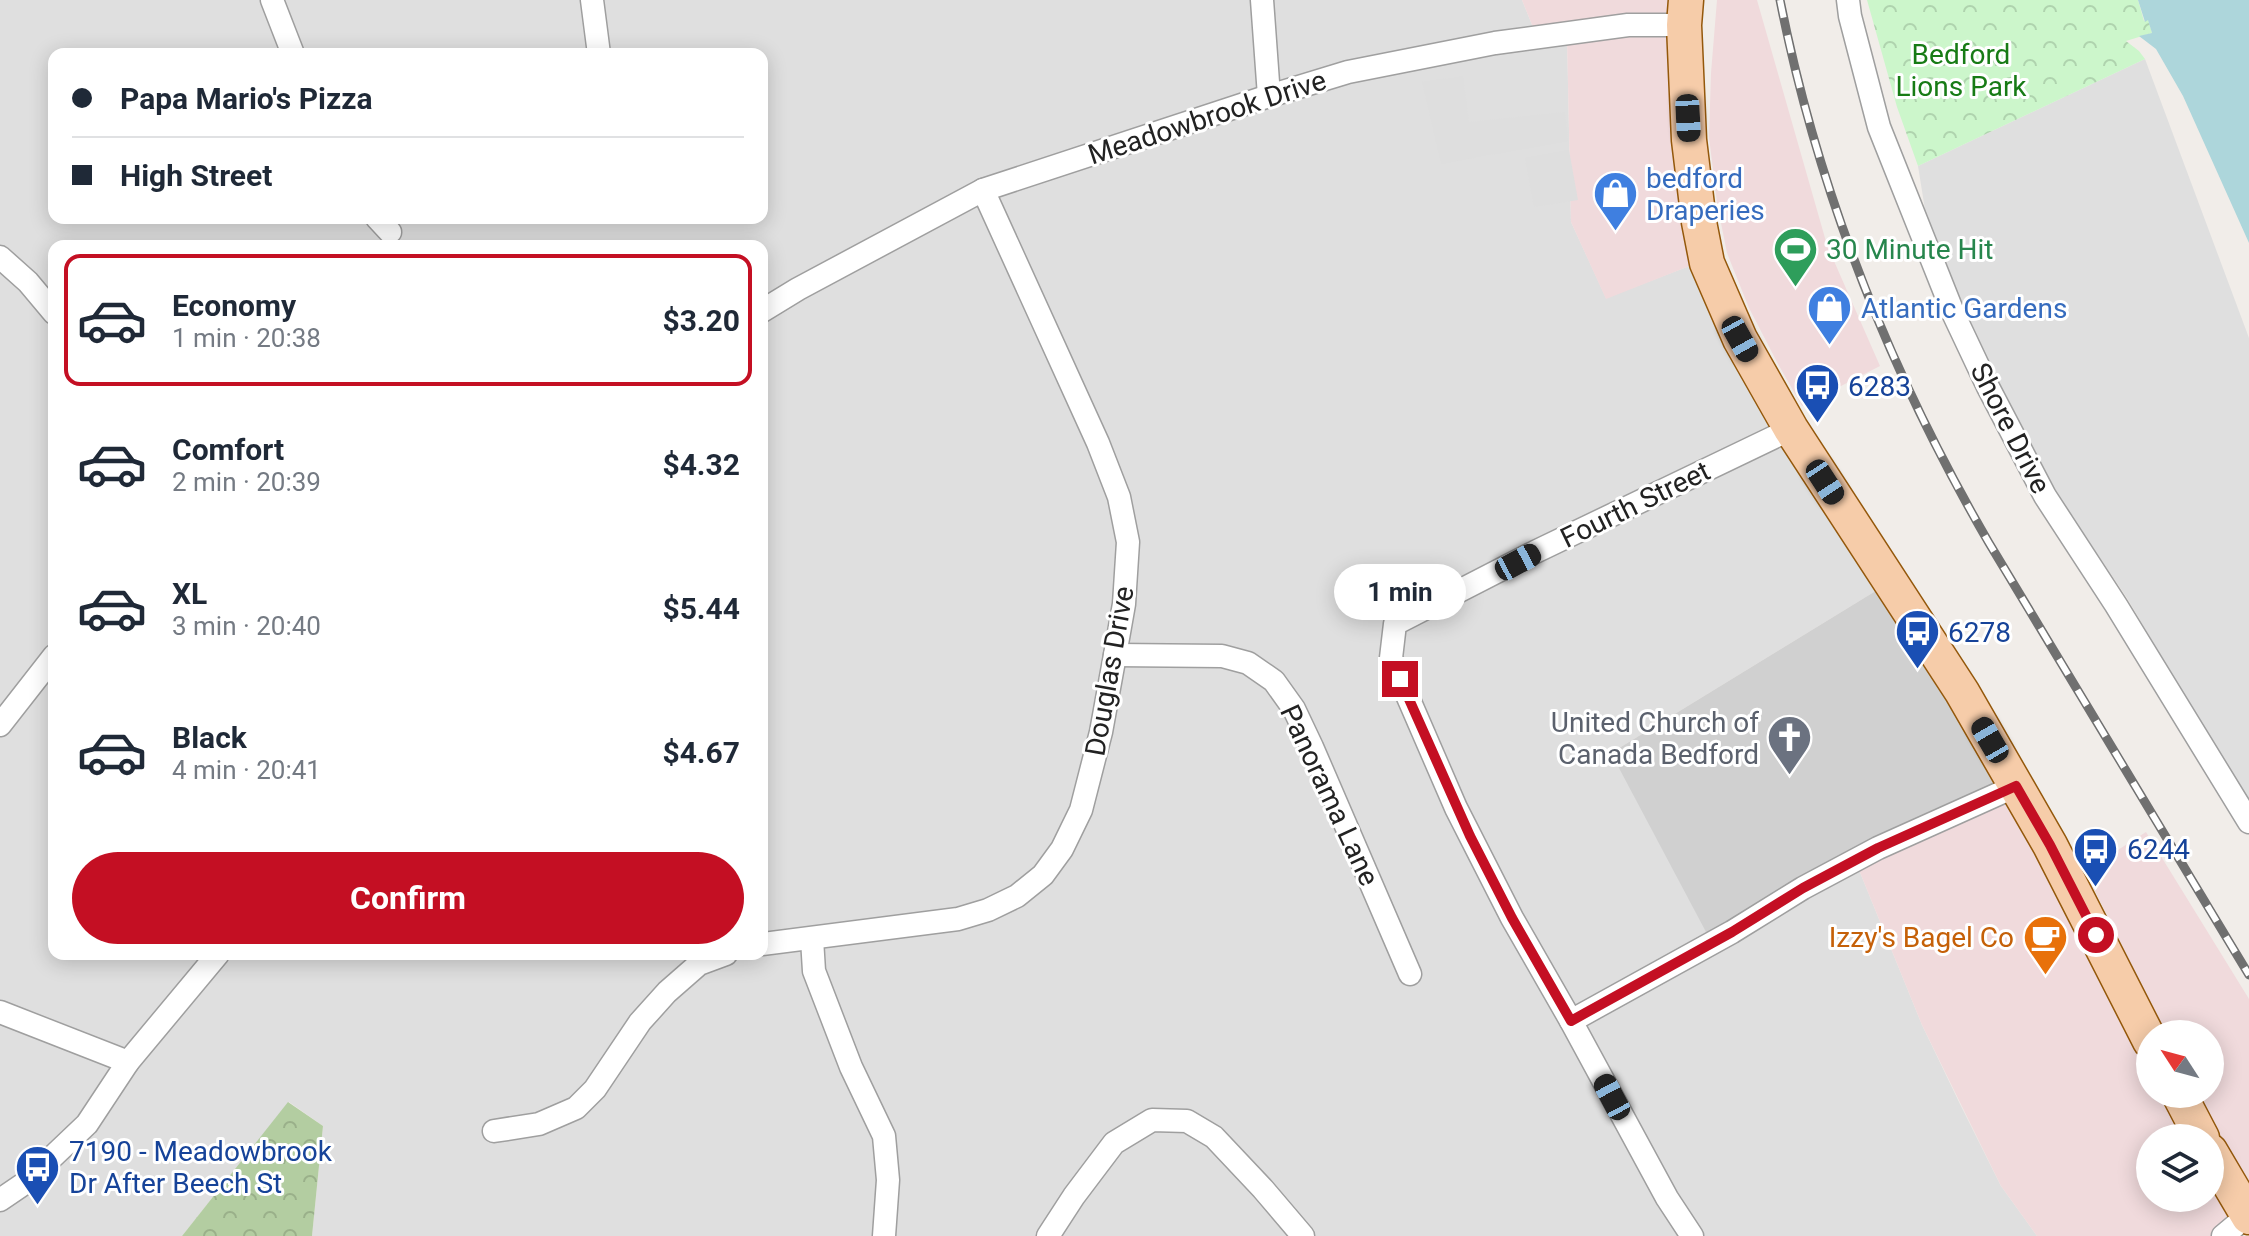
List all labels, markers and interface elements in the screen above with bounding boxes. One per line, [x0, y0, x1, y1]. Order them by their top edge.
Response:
park label: Bedford Lions Park [1895, 38, 2027, 103]
street label: Meadowbrook Drive [1084, 63, 1330, 172]
text: Papa Mario's Pizza [120, 81, 373, 116]
car [1675, 93, 1701, 143]
text: High Street [120, 158, 272, 193]
place label: bedford Draperies [1646, 162, 1765, 227]
shop icon: bedford Draperies [1591, 170, 1639, 233]
sports icon: 30 Minute Hit [1771, 225, 1819, 288]
place label: 30 Minute Hit [1826, 233, 1993, 266]
icon: car [76, 284, 148, 356]
shop icon: Atlantic Gardens [1806, 284, 1854, 347]
text: Economy [172, 288, 296, 323]
place label: Atlantic Gardens [1861, 292, 2067, 325]
text: $3.20 [662, 303, 740, 338]
car [1718, 312, 1762, 366]
text: 1 min · 20:38 [172, 323, 321, 353]
street label: Shore Drive [1964, 357, 2057, 499]
bus stop icon: 6283 [1793, 362, 1841, 425]
place label: 6283 [1848, 370, 1911, 403]
icon: car [76, 428, 148, 500]
text: Comfort [172, 432, 284, 467]
text: $4.32 [662, 447, 740, 482]
street label: Fourth Street [1555, 454, 1715, 555]
car [1802, 455, 1848, 509]
text: 2 min · 20:39 [172, 467, 321, 497]
car [1491, 540, 1545, 584]
callout: 1 min [1334, 563, 1466, 619]
icon: car [76, 572, 148, 644]
text: XL [172, 576, 207, 611]
text: 1 min [1367, 577, 1433, 607]
street label: Douglas Drive [1078, 584, 1141, 759]
text: $5.44 [662, 591, 740, 626]
bus stop icon: 6278 [1893, 608, 1941, 671]
text: 3 min · 20:40 [172, 611, 321, 641]
place label: 6278 [1948, 616, 2011, 649]
route end [1382, 661, 1418, 697]
street label: Panorama Lane [1273, 700, 1386, 891]
place label: United Church of Canada Bedford [1551, 706, 1759, 771]
car [1968, 713, 2012, 767]
church icon: United Church of Canada Bedford [1766, 714, 1814, 777]
icon: car [76, 716, 148, 788]
text: Black [172, 720, 247, 755]
text: $4.67 [662, 735, 740, 770]
text: 4 min · 20:41 [172, 755, 321, 785]
bus stop icon: 6244 [2072, 825, 2120, 888]
place label: 6244 [2127, 833, 2190, 866]
button: Confirm [72, 852, 744, 944]
cafe icon: Izzy's Bagel Co [2021, 913, 2069, 976]
route start [2078, 917, 2114, 953]
place label: Izzy's Bagel Co [1829, 921, 2014, 954]
north arrow [2136, 1020, 2224, 1108]
map controls [2136, 1020, 2224, 1212]
car [1590, 1070, 1634, 1124]
button: layers [2136, 1124, 2224, 1212]
place label: 7190 - Meadowbrook Dr After Beech St [69, 1135, 333, 1200]
bus stop icon: 7190 - Meadowbrook Dr After Beech St [14, 1143, 62, 1206]

